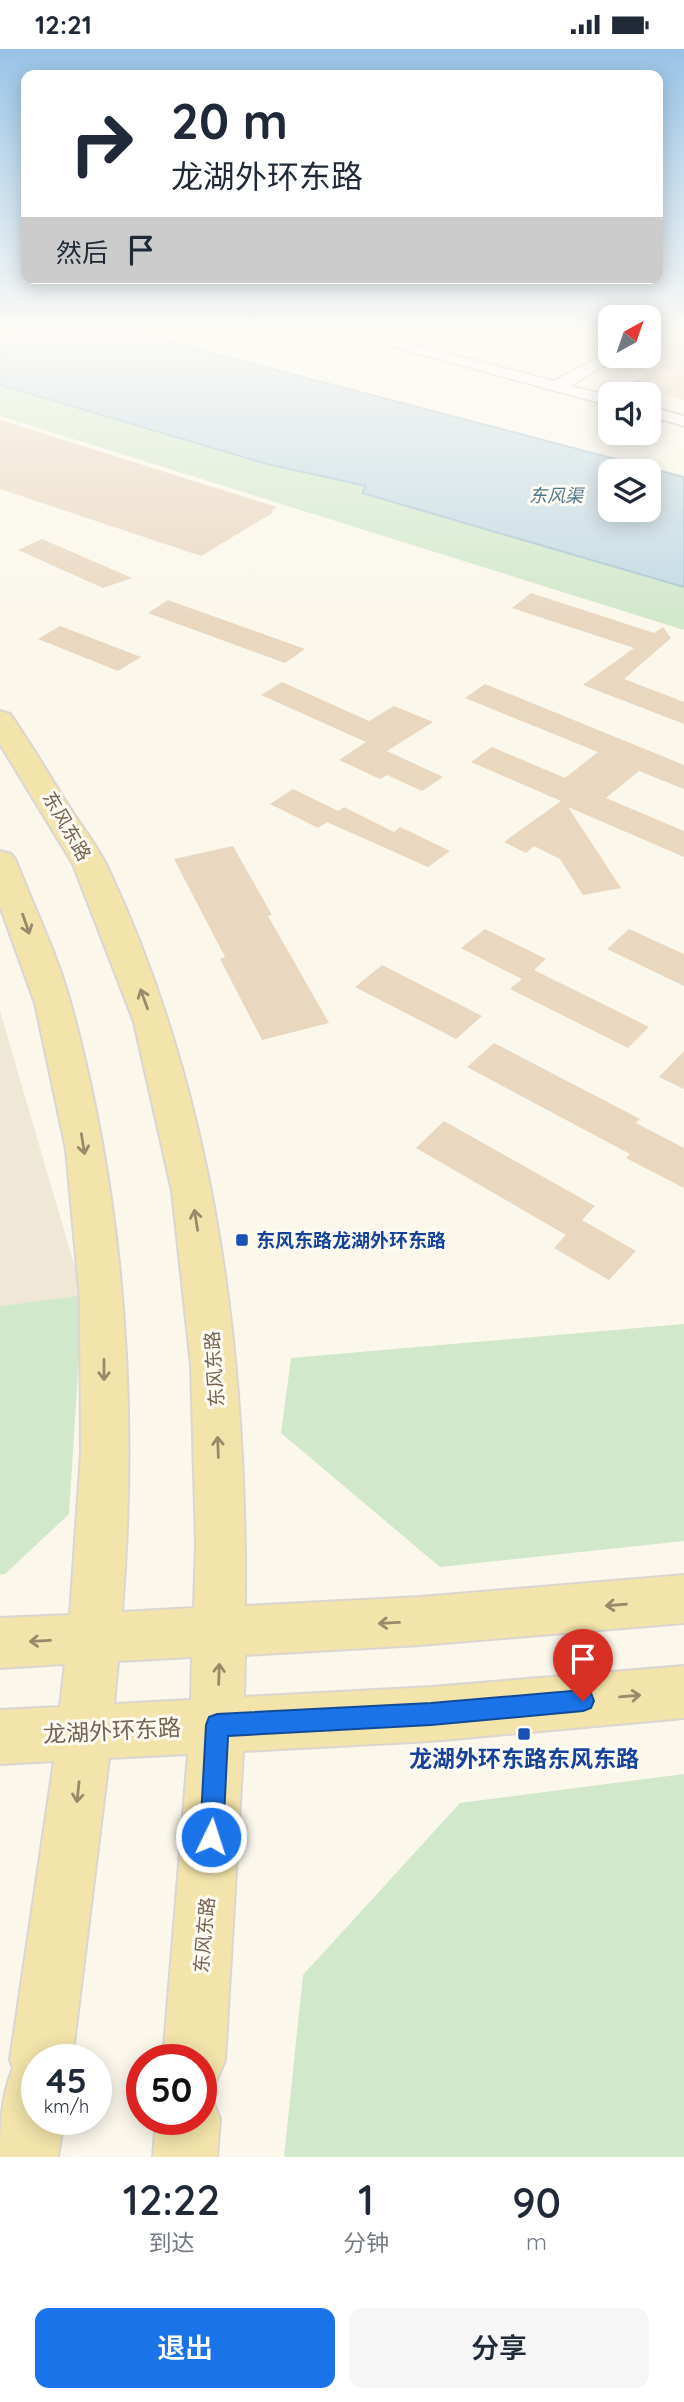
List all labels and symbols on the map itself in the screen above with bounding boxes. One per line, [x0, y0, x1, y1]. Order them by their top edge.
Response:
north arrow [598, 305, 662, 367]
water label: 东风渠 [529, 484, 586, 507]
street label: 东风东路 [38, 787, 96, 865]
one-way arrow [21, 912, 33, 934]
one-way arrow [137, 989, 149, 1011]
one-way arrow [77, 1132, 90, 1155]
one-way arrow [189, 1209, 202, 1232]
place label: 东风东路龙湖外环东路 [256, 1228, 446, 1252]
marker: 东风东路龙湖外环东路 [234, 1232, 250, 1248]
street label: 东风东路 [199, 1330, 229, 1408]
one-way arrow [97, 1358, 111, 1381]
one-way arrow [212, 1435, 225, 1458]
one-way arrow [605, 1599, 628, 1612]
one-way arrow [378, 1617, 401, 1630]
pin [553, 1629, 613, 1701]
one-way arrow [29, 1635, 51, 1648]
one-way arrow [213, 1663, 226, 1686]
one-way arrow [619, 1690, 641, 1703]
street label: 龙湖外环东路 [42, 1712, 182, 1749]
marker: 龙湖外环东路东风东路 [516, 1726, 532, 1742]
place label: 龙湖外环东路东风东路 [409, 1744, 639, 1773]
one-way arrow [71, 1781, 84, 1803]
position arrow [174, 1800, 248, 1874]
street label: 东风东路 [189, 1896, 219, 1974]
speed limit sign: 50 [126, 2044, 217, 2135]

